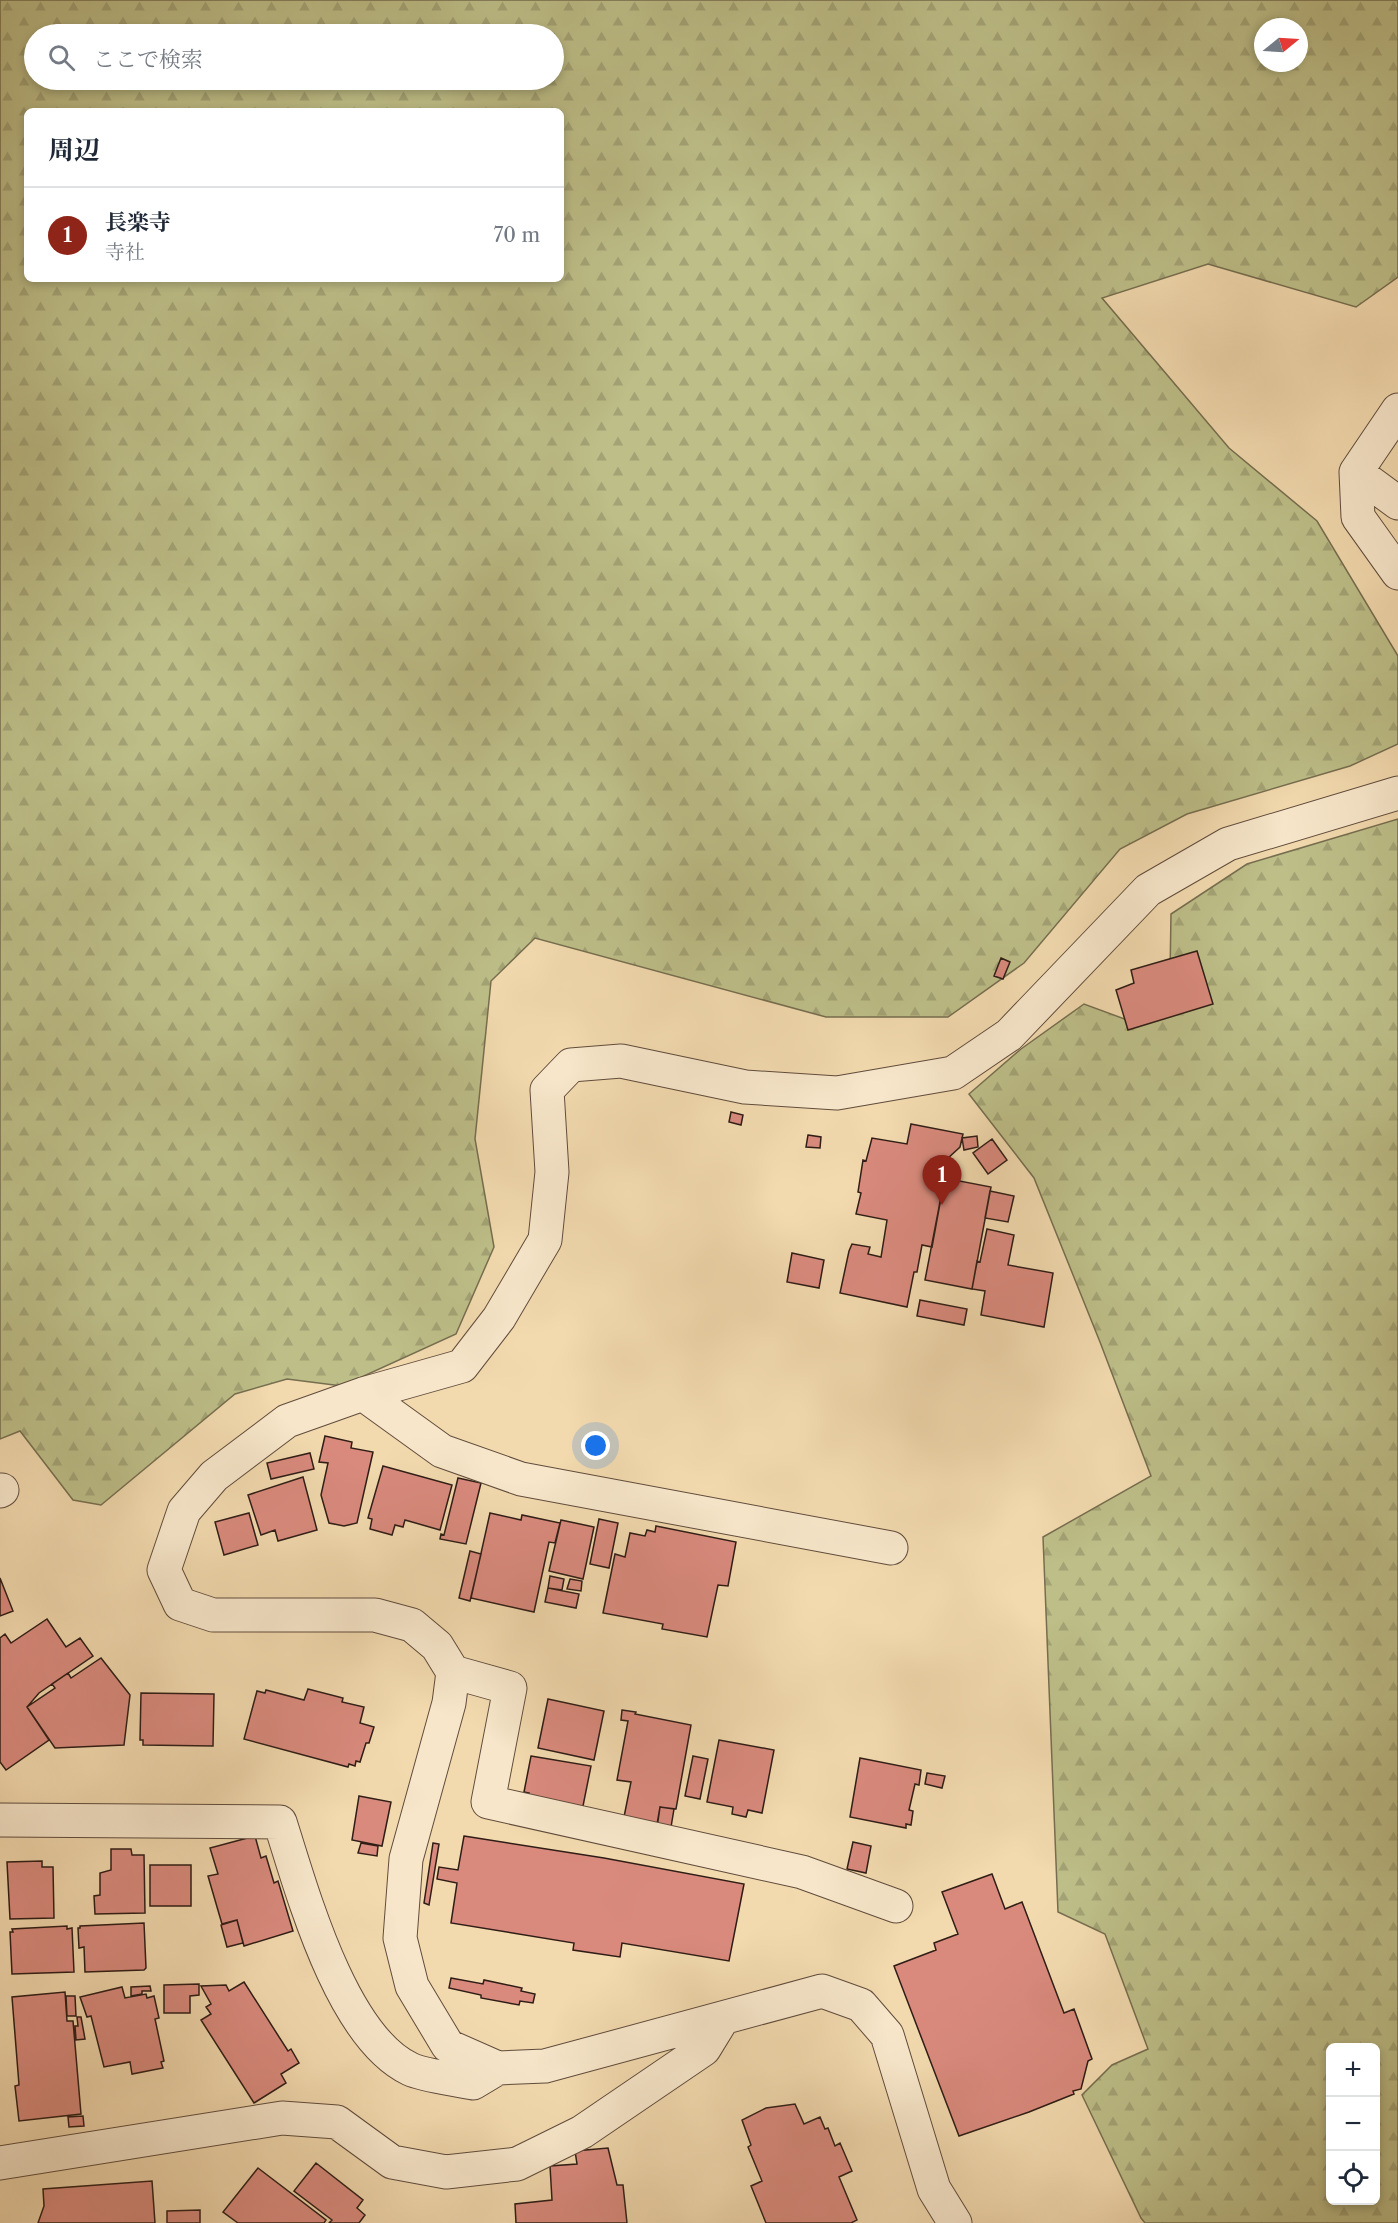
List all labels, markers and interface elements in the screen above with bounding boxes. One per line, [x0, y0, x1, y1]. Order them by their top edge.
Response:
north arrow [1254, 18, 1308, 72]
search box [24, 24, 564, 90]
icon: search [45, 41, 78, 74]
text: ここで検索 [93, 46, 203, 73]
text: 周辺 [48, 134, 100, 166]
text: 長楽寺 [105, 209, 171, 236]
text: 1 [63, 223, 72, 247]
text: 70 m [494, 223, 540, 247]
text: 寺社 [105, 240, 145, 264]
pin: 1 [922, 1156, 962, 1205]
your location [581, 1431, 610, 1460]
map controls [1326, 2043, 1380, 2205]
button: + [1326, 2043, 1380, 2097]
button: − [1326, 2097, 1380, 2151]
button: locate [1326, 2151, 1380, 2205]

